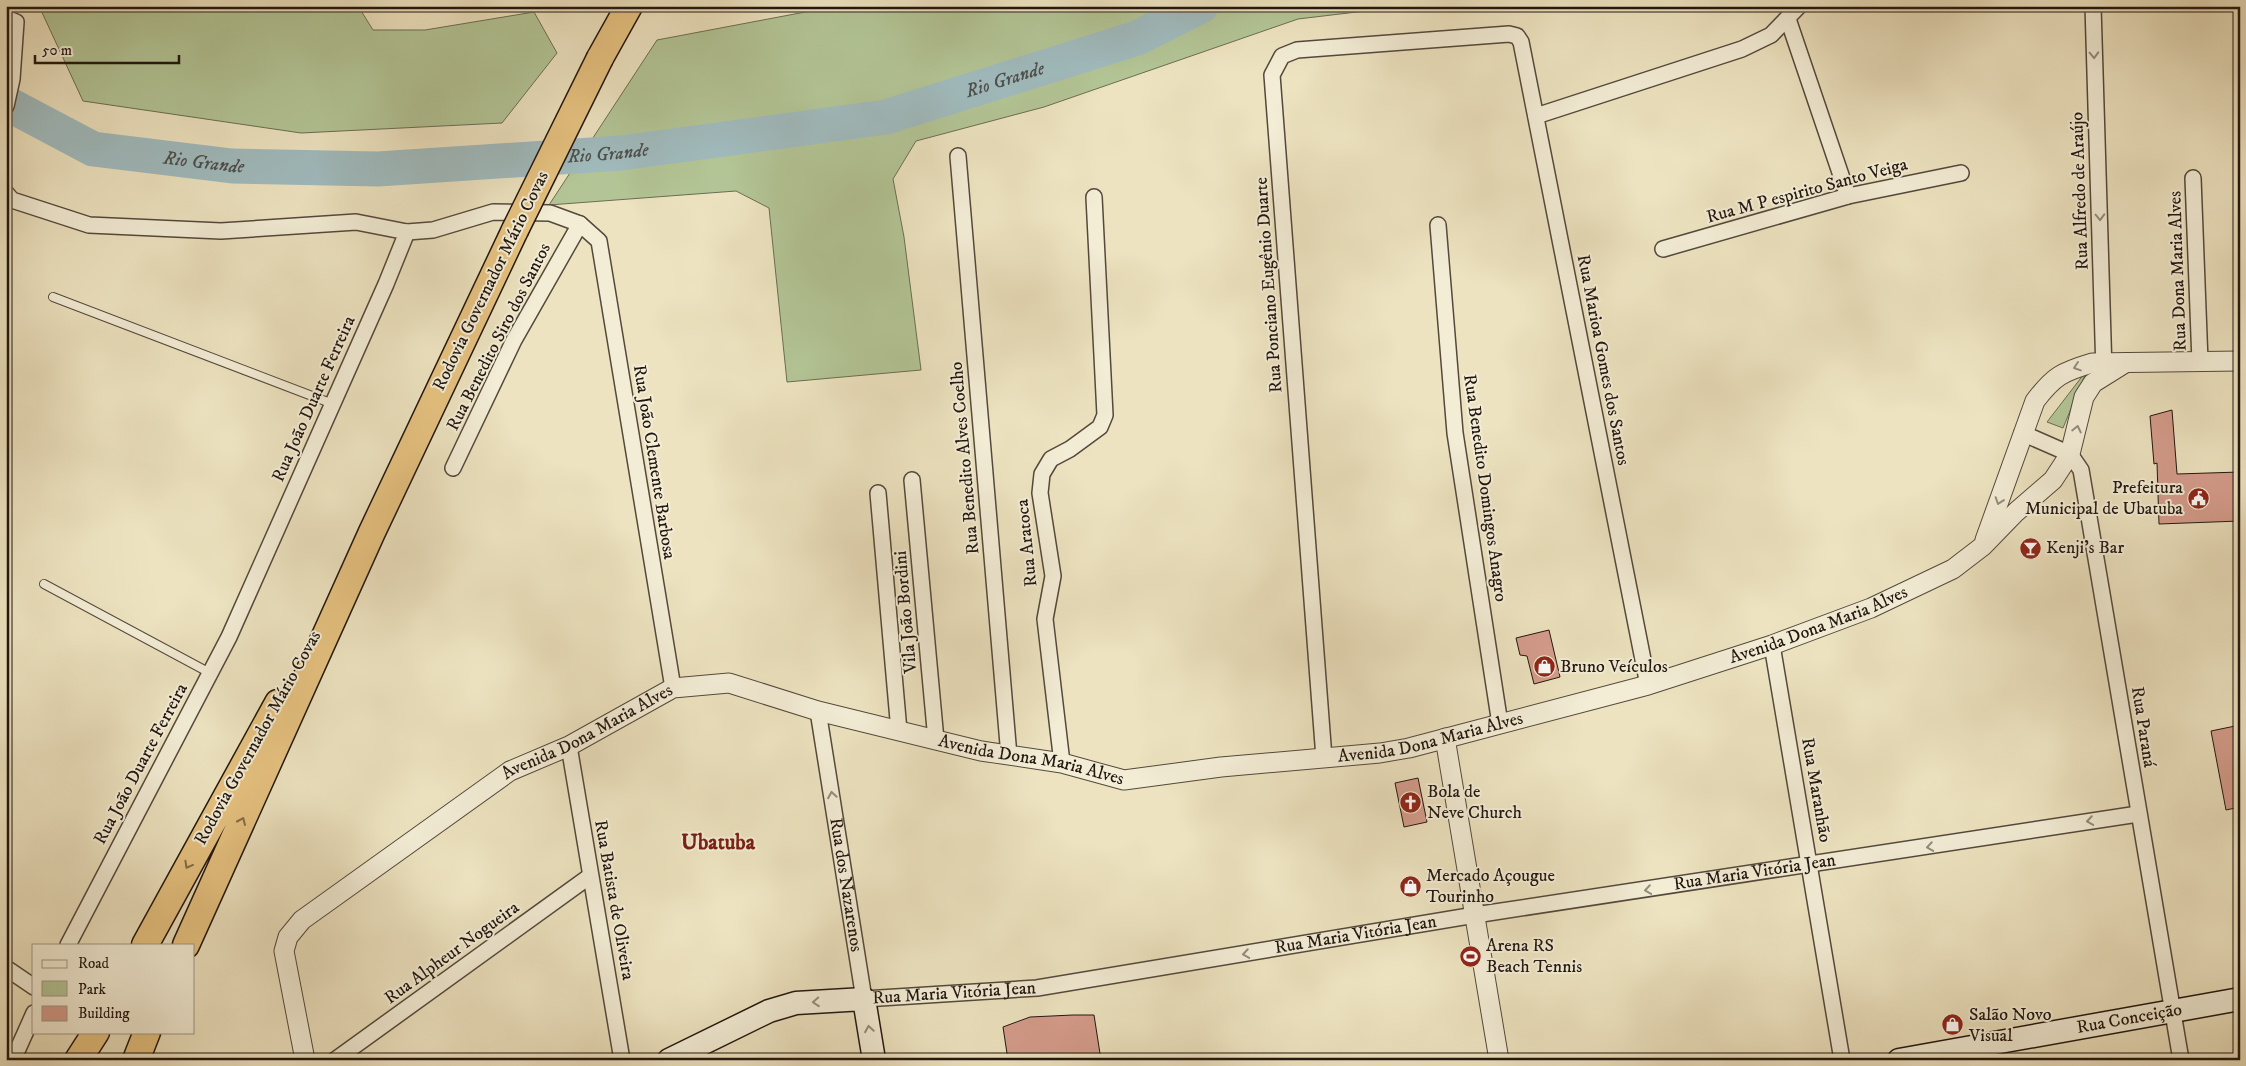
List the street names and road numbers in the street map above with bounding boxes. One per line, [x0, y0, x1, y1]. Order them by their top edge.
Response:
street label: Rua Alfredo de Araújo [2066, 111, 2094, 271]
street label: Rua M P espirito Santo Veiga [1704, 153, 1910, 228]
street label: Rodovia Governador Mário Covas [428, 168, 554, 394]
street label: Rua Ponciano Eugênio Duarte [1250, 176, 1288, 394]
street label: Rua Dona Maria Alves [2164, 191, 2192, 351]
street label: Rua Benedito Siro dos Santos [442, 239, 556, 435]
street label: Rua Marioa Gomes dos Santos [1572, 253, 1634, 467]
street label: Rua João Duarte Ferreira [267, 312, 361, 485]
street label: Rua Benedito Alves Coelho [946, 360, 984, 555]
street label: Rua João Clemente Barbosa [628, 363, 680, 561]
street label: Rua Benedito Domingos Anagro [1458, 373, 1512, 603]
street label: Rua Aratoca [1011, 498, 1043, 588]
street label: Vila João Bordini [890, 550, 922, 675]
street label: Avenida Dona Maria Alves [1727, 581, 1911, 669]
street label: Rodovia Governador Mário Covas [190, 627, 326, 849]
street label: Rua João Duarte Ferreira [89, 679, 193, 848]
street label: Avenida Dona Maria Alves [497, 679, 677, 785]
street label: Rua Paraná [2126, 685, 2160, 769]
street label: Avenida Dona Maria Alves [1337, 707, 1525, 768]
street label: Avenida Dona Maria Alves [936, 730, 1126, 790]
street label: Rua Maranhão [1796, 736, 1836, 844]
street label: Rua dos Nazarenos [824, 816, 867, 953]
street label: Rua Batista de Oliveira [589, 818, 639, 982]
street label: Rua Maria Vitória Jean [1672, 849, 1838, 896]
street label: Rua Alpheur Nogueira [380, 897, 524, 1009]
street label: Rua Maria Vitória Jean [1273, 910, 1439, 959]
street label: Rua Maria Vitória Jean [872, 977, 1037, 1009]
street label: Rua Conceição [2075, 999, 2184, 1039]

